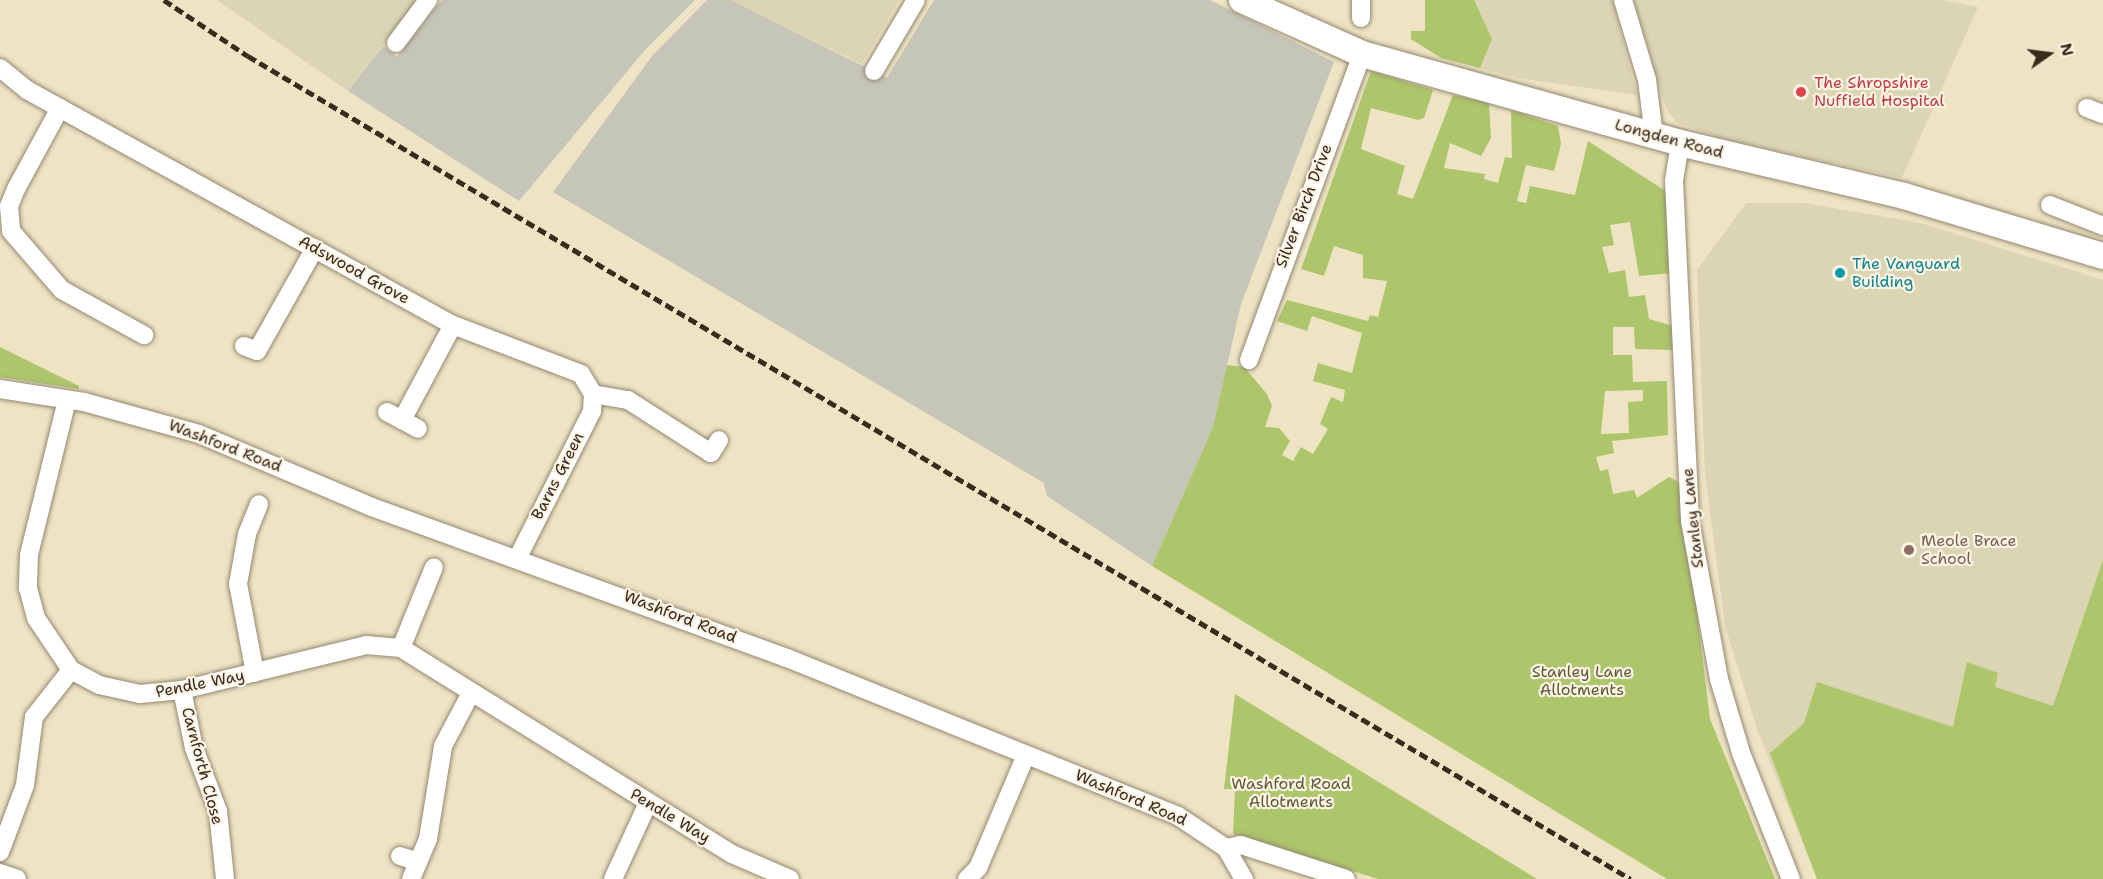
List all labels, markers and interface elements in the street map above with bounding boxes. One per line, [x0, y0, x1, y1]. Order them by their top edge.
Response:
north arrow [2019, 24, 2079, 84]
text: N [2055, 41, 2079, 58]
place label: The Shropshire Nuffield Hospital [1814, 73, 1944, 111]
marker: The Shropshire Nuffield Hospital [1792, 83, 1810, 101]
street label: Longden Road [1613, 115, 1725, 163]
street label: Silver Birch Drive [1272, 141, 1336, 271]
street label: Adswood Grove [295, 232, 413, 308]
place label: The Vanguard Building [1852, 254, 1960, 292]
marker: The Vanguard Building [1833, 266, 1847, 280]
street label: Washford Road [166, 416, 284, 476]
street label: Barns Green [528, 429, 588, 523]
street label: Stanley Lane [1678, 467, 1708, 569]
place label: Meole Brace School [1921, 531, 2017, 569]
marker: Meole Brace School [1902, 543, 1916, 557]
street label: Washford Road [621, 587, 739, 647]
park label: Stanley Lane Allotments [1532, 662, 1632, 700]
street label: Pendle Way [154, 666, 246, 702]
street label: Carnforth Close [177, 705, 227, 827]
street label: Washford Road [1072, 766, 1190, 830]
park label: Washford Road Allotments [1231, 774, 1351, 812]
street label: Pendle Way [626, 785, 714, 847]

